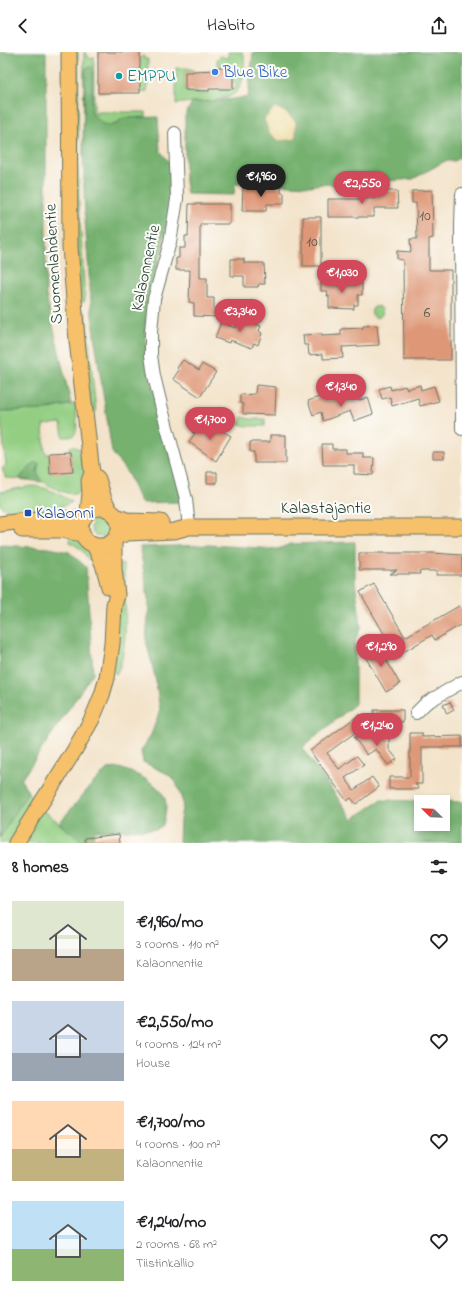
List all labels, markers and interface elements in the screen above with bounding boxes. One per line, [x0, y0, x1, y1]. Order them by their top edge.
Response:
text: Habito [207, 13, 255, 39]
icon: back [12, 15, 34, 37]
icon: share [428, 15, 450, 37]
place label: Blue Bike [222, 60, 288, 85]
place label: EMPPU [127, 64, 176, 89]
marker: Blue Bike [210, 67, 220, 77]
marker: EMPPU [114, 71, 124, 81]
pin: €1,960 [228, 164, 294, 198]
text: €1,960 [246, 167, 276, 186]
pin: €2,550 [329, 171, 395, 205]
text: €2,550 [343, 174, 381, 193]
street label: Suomenlahdentie [38, 203, 70, 325]
house number: 10 [419, 205, 431, 227]
street label: Kalaonnentie [125, 222, 167, 313]
house number: 10 [306, 231, 318, 253]
pin: €1,030 [309, 260, 375, 294]
text: €1,030 [326, 263, 358, 282]
pin: €3,340 [207, 299, 273, 333]
text: €3,340 [223, 302, 257, 321]
house number: 6 [424, 302, 431, 324]
pin: €1,340 [308, 374, 374, 408]
text: €1,340 [325, 377, 357, 396]
pin: €1,700 [177, 407, 243, 441]
text: €1,700 [194, 410, 226, 429]
street label: Kalastajantie [281, 496, 372, 521]
place label: Kalaonni [36, 501, 94, 526]
marker: Kalaonni [23, 508, 33, 518]
pin: €1,290 [348, 634, 414, 668]
text: €1,290 [365, 637, 397, 656]
pin: €1,240 [344, 713, 410, 747]
text: €1,240 [361, 716, 393, 735]
north arrow [414, 795, 450, 831]
map controls [414, 795, 450, 831]
text: 8 homes [12, 855, 69, 880]
icon: filters [428, 856, 450, 878]
text: €1,960/mo [136, 910, 203, 935]
icon: home [44, 917, 92, 965]
icon: heart [428, 930, 450, 952]
text: 3 rooms · 110 m² [136, 935, 219, 954]
text: Kalaonnentie [136, 954, 203, 973]
text: €2,550/mo [136, 1010, 213, 1035]
icon: home [44, 1017, 92, 1065]
icon: heart [428, 1030, 450, 1052]
text: 4 rooms · 124 m² [136, 1035, 221, 1054]
text: House [136, 1054, 170, 1073]
text: €1,700/mo [136, 1110, 205, 1135]
icon: home [44, 1117, 92, 1165]
icon: heart [428, 1130, 450, 1152]
text: 4 rooms · 100 m² [136, 1135, 221, 1154]
text: Kalaonnentie [136, 1154, 203, 1173]
text: €1,240/mo [136, 1210, 206, 1235]
icon: home [44, 1217, 92, 1265]
icon: heart [428, 1230, 450, 1252]
text: 2 rooms · 68 m² [136, 1235, 217, 1254]
text: Tiistinkallio [136, 1254, 194, 1273]

